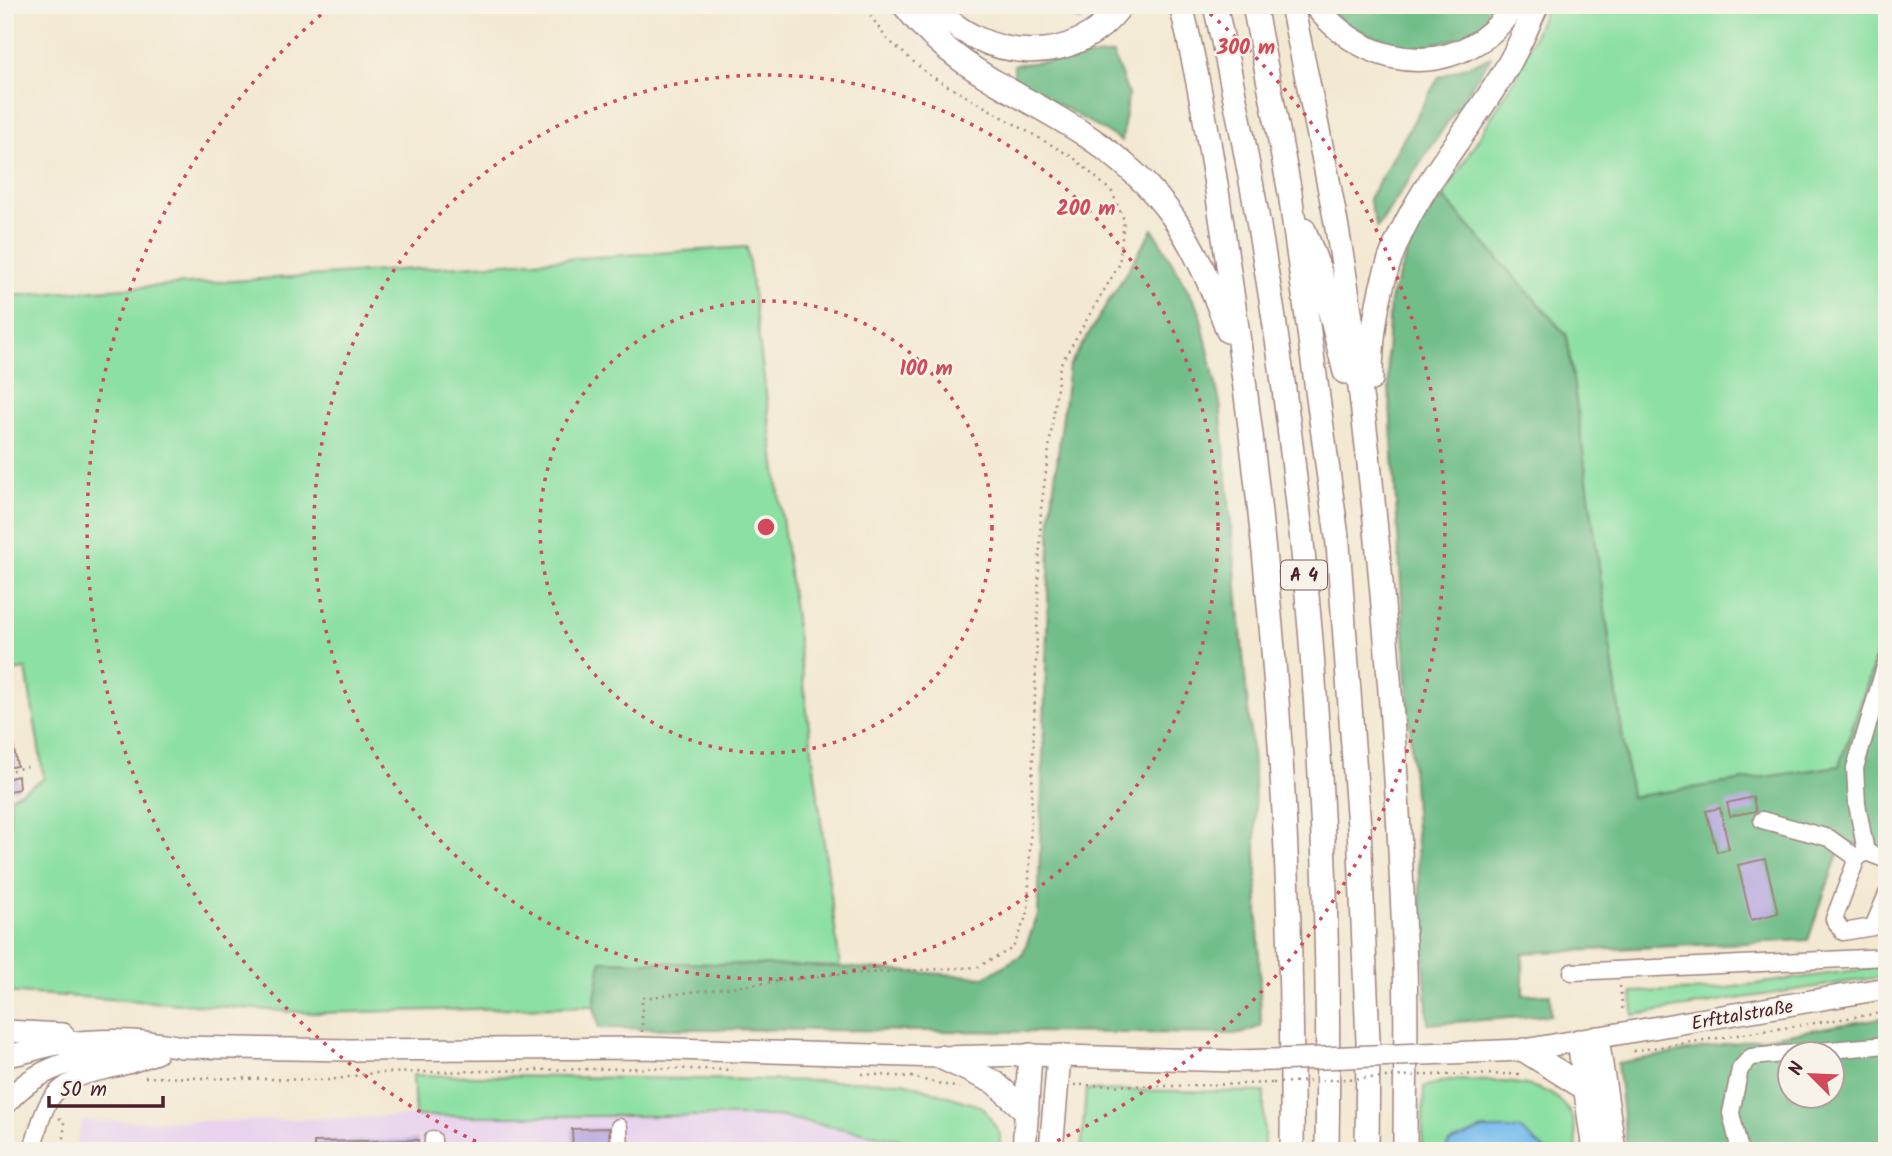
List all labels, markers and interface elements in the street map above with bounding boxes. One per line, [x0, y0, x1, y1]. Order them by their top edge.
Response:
text: 300 m [1216, 32, 1275, 65]
text: 200 m [1056, 193, 1116, 226]
text: 100 m [899, 353, 953, 386]
centre of rings [754, 515, 778, 539]
road number: A 4 [1281, 560, 1327, 590]
street label: Erfttalstraße [1689, 992, 1796, 1040]
north arrow [1776, 1040, 1846, 1110]
text: N [1781, 1057, 1813, 1080]
scale bar [49, 1065, 163, 1109]
text: 50 m [60, 1074, 107, 1107]

